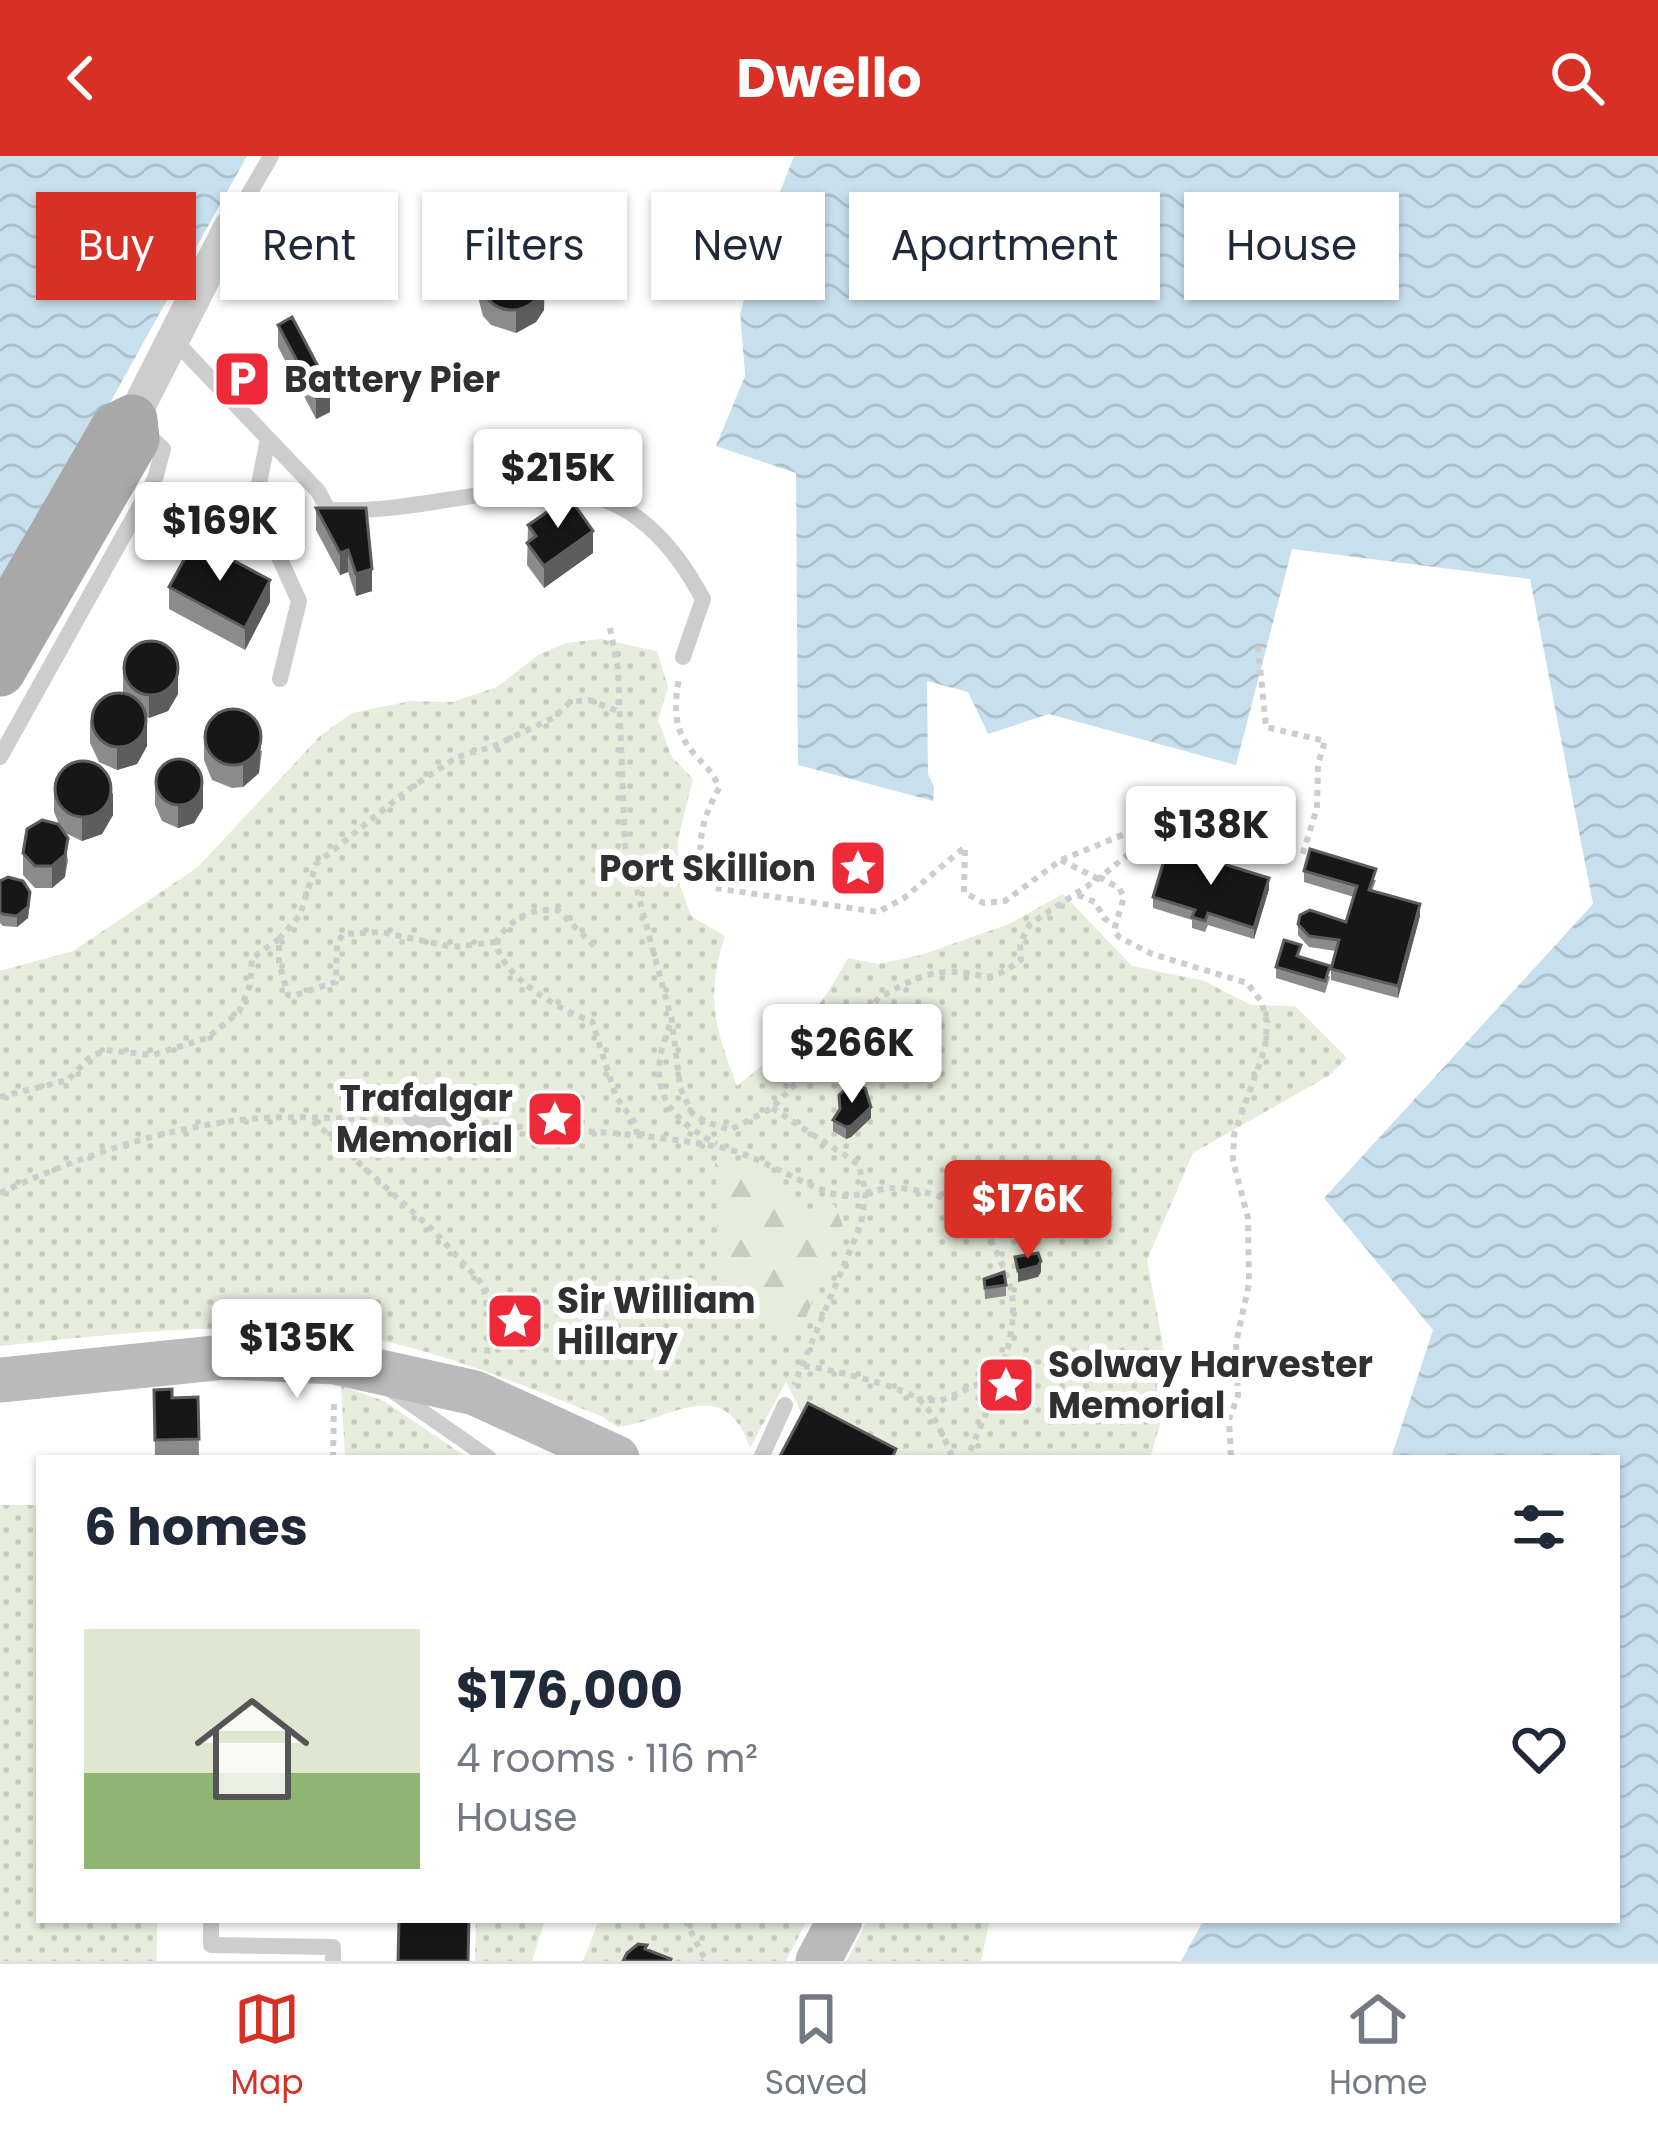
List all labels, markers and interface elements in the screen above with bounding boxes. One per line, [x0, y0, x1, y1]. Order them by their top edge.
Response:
text: Dwello [736, 40, 922, 116]
icon: back [48, 45, 114, 111]
icon: search [1544, 45, 1610, 111]
chip: Buy [36, 192, 196, 300]
chip: Rent [220, 192, 398, 300]
chip: Filters [422, 192, 627, 300]
chip: New [651, 192, 825, 300]
chip: Apartment [849, 192, 1160, 300]
chip: House [1184, 192, 1399, 300]
parking icon: Battery Pier [211, 348, 273, 410]
place label: Battery Pier [284, 354, 500, 405]
pin: $215K [474, 429, 642, 531]
text: $215K [500, 440, 616, 495]
pin: $169K [136, 482, 304, 584]
text: $169K [162, 493, 278, 548]
pin: $138K [1127, 786, 1295, 888]
text: $138K [1153, 797, 1269, 852]
place icon: Port Skillion [827, 837, 889, 899]
place label: Port Skillion [599, 843, 816, 894]
pin: $266K [768, 1004, 936, 1106]
text: $266K [790, 1015, 914, 1070]
place label: Trafalgar Memorial [336, 1073, 513, 1165]
place icon: Trafalgar Memorial [524, 1088, 586, 1150]
pin: $176K [944, 1160, 1112, 1262]
text: $176K [971, 1171, 1085, 1226]
place label: Sir William Hillary [557, 1275, 756, 1367]
place icon: Sir William Hillary [484, 1290, 546, 1352]
pin: $135K [213, 1299, 381, 1401]
text: $135K [239, 1310, 355, 1365]
place label: Solway Harvester Memorial [1048, 1339, 1373, 1431]
place icon: Solway Harvester Memorial [975, 1354, 1037, 1416]
text: 6 homes [84, 1491, 308, 1563]
icon: filters [1506, 1494, 1572, 1560]
text: $176,000 [456, 1654, 683, 1726]
icon: home [180, 1677, 324, 1821]
icon: heart [1506, 1716, 1572, 1782]
text: 4 rooms · 116 m² [456, 1731, 758, 1786]
text: House [456, 1790, 577, 1845]
tab: Map [231, 1986, 304, 2108]
tab: Saved [765, 1986, 868, 2108]
tab: Home [1329, 1986, 1427, 2108]

